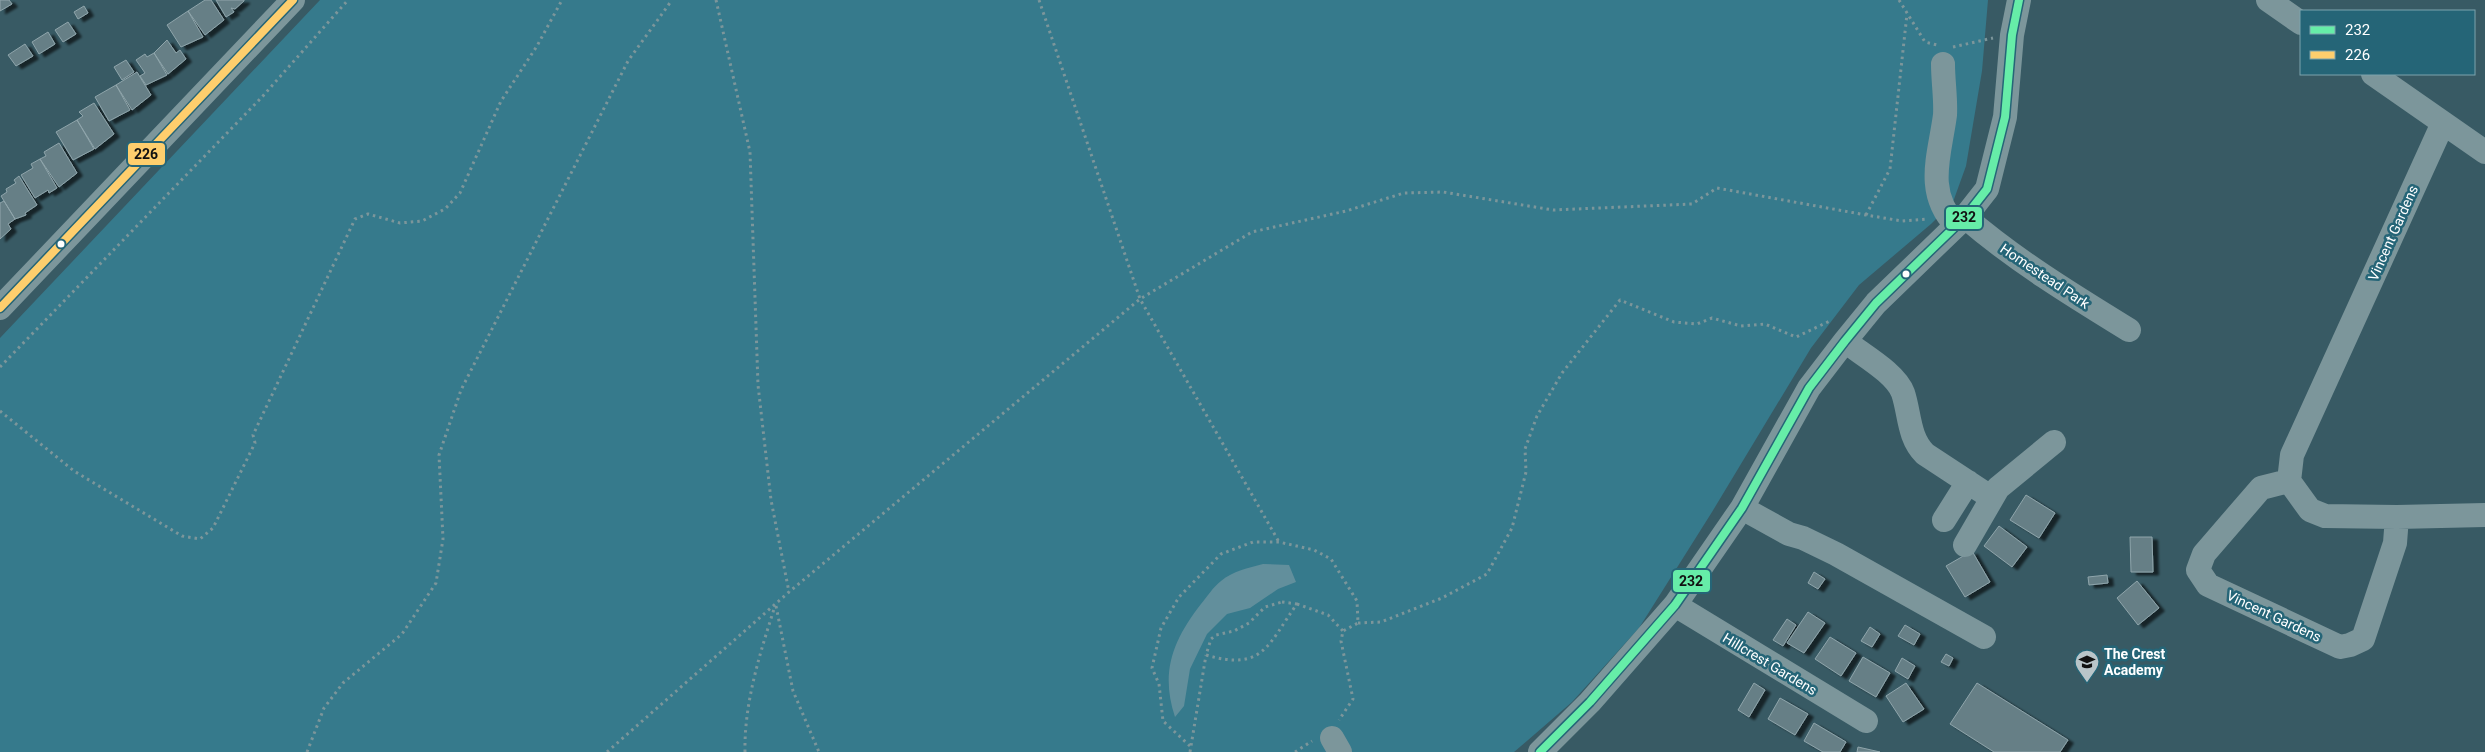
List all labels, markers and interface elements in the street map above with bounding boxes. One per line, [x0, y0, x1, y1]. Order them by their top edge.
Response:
legend [2300, 10, 2475, 75]
text: 232 [2345, 21, 2370, 39]
text: 226 [2345, 46, 2370, 64]
line badge: 226 [127, 142, 166, 166]
text: 226 [134, 146, 158, 162]
street label: Vincent Gardens [2365, 183, 2421, 283]
line badge: 232 [1945, 206, 1983, 230]
text: 232 [1952, 209, 1976, 225]
unlabelled marker [56, 239, 66, 249]
street label: Homestead Park [1997, 240, 2093, 312]
unlabelled marker [1901, 269, 1911, 279]
line badge: 232 [1672, 569, 1711, 593]
text: 232 [1679, 573, 1703, 589]
street label: Vincent Gardens [2224, 587, 2324, 645]
street label: Hillcrest Gardens [1720, 630, 1820, 698]
place label: The Crest Academy [2104, 646, 2165, 678]
school or university icon: The Crest Academy [2074, 649, 2100, 683]

